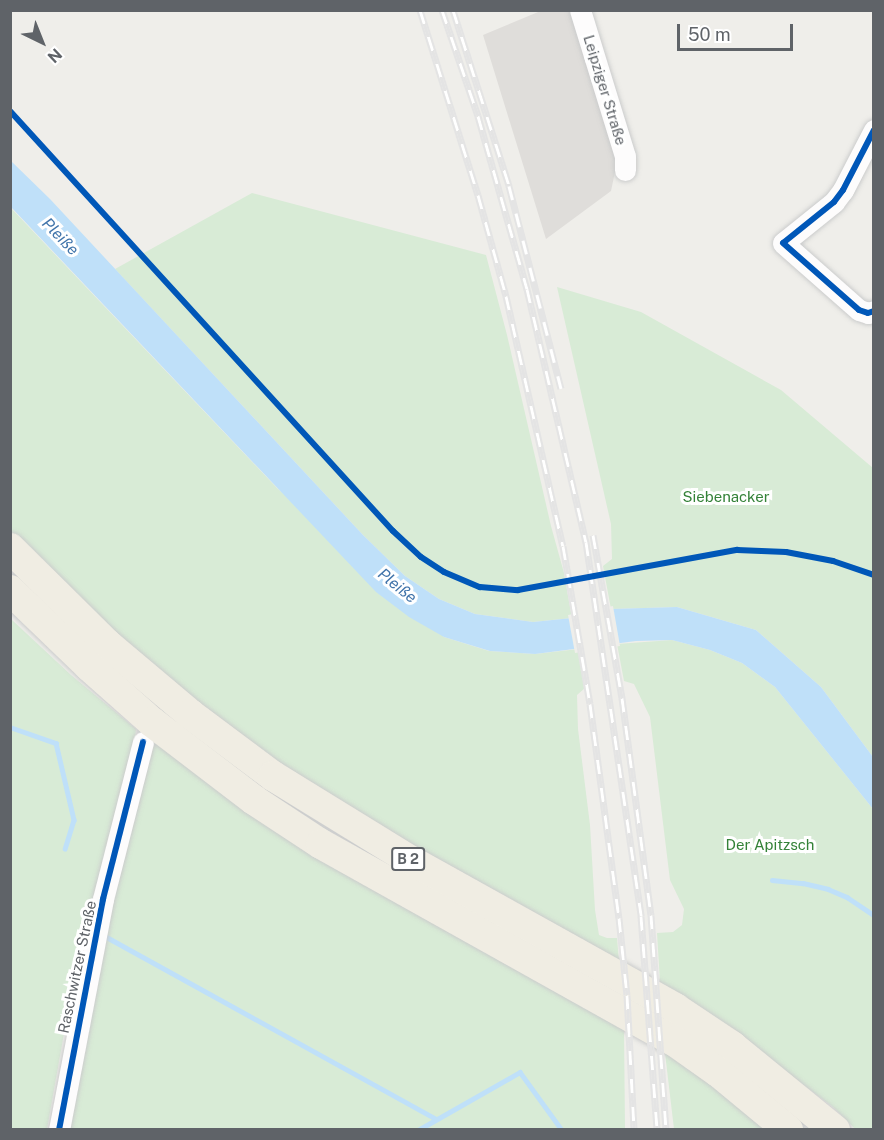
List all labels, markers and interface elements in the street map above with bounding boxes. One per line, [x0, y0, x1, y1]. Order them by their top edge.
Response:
north arrow [12, 12, 72, 72]
scale bar [680, 12, 796, 50]
text: 50 m [688, 24, 731, 45]
street label: Leipziger Straße [580, 33, 630, 147]
text: N [44, 44, 66, 67]
water label: Pleiße [38, 214, 82, 260]
park label: Siebenacker [682, 488, 770, 506]
water label: Pleiße [374, 565, 420, 607]
park label: Der Apitzsch [725, 836, 815, 854]
road number: B 2 [390, 848, 426, 870]
street label: Raschwitzer Straße [54, 899, 100, 1035]

